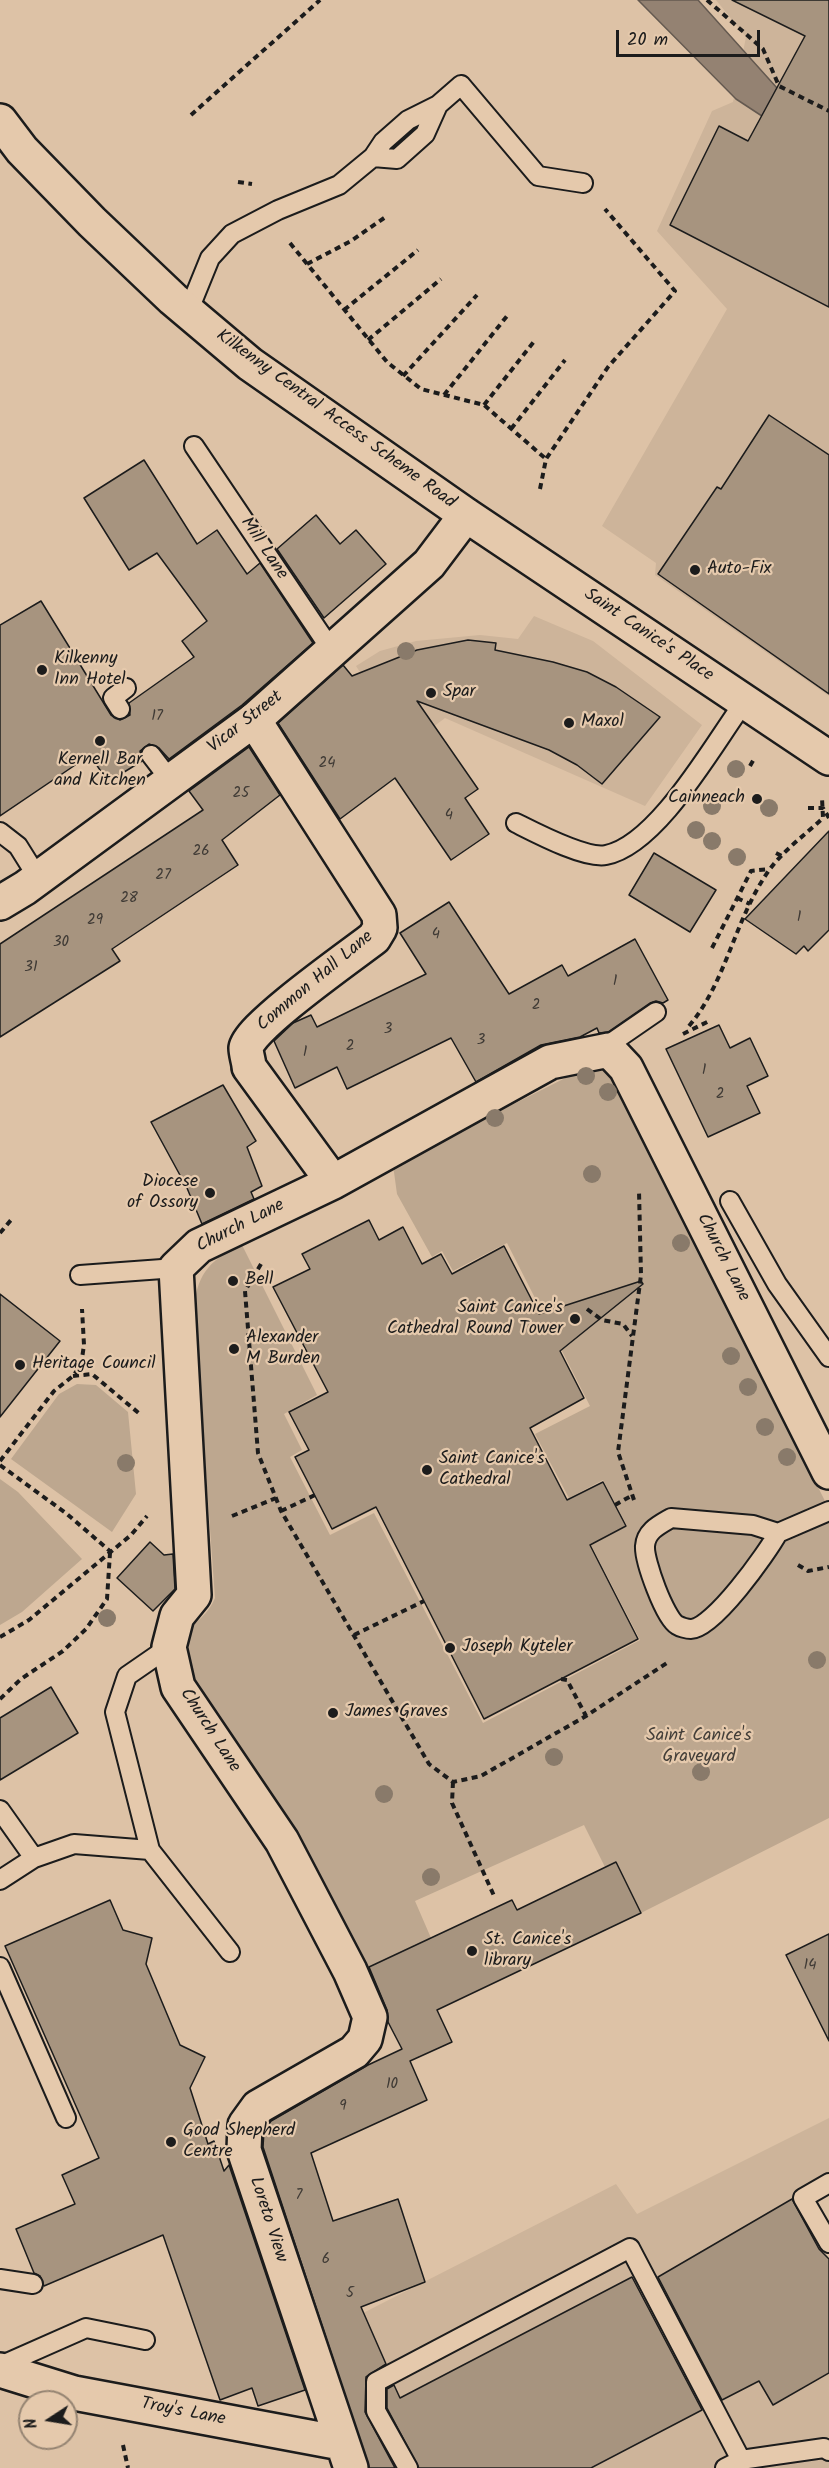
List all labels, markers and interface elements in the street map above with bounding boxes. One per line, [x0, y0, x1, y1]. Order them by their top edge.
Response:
scale bar [619, 18, 763, 56]
text: 20 m [627, 26, 668, 55]
street label: Kilkenny Central Access Scheme Road [211, 326, 459, 514]
street label: Mill Lane [234, 514, 292, 584]
place label: Auto-Fix [707, 559, 771, 581]
marker: Auto-Fix [688, 563, 702, 577]
street label: Saint Canice's Place [579, 585, 717, 687]
place label: Kilkenny Inn Hotel [54, 649, 126, 692]
marker: Kilkenny Inn Hotel [35, 663, 49, 677]
place label: Spar [443, 682, 476, 704]
marker: Spar [424, 686, 438, 700]
street label: Vicar Street [204, 687, 288, 759]
house number: 17 [151, 708, 163, 726]
place label: Maxol [581, 712, 624, 734]
marker: Maxol [562, 716, 576, 730]
marker: Kernell Bar and Kitchen [93, 734, 107, 748]
place label: Kernell Bar and Kitchen [54, 750, 146, 792]
house number: 24 [319, 755, 335, 773]
house number: 25 [233, 785, 249, 803]
place label: Cainneach [668, 788, 745, 810]
marker: Cainneach [750, 792, 764, 806]
house number: 4 [445, 807, 453, 825]
house number: 26 [192, 843, 210, 861]
house number: 27 [155, 867, 171, 885]
house number: 28 [120, 890, 138, 908]
house number: 1 [797, 909, 801, 927]
house number: 29 [87, 912, 103, 930]
house number: 4 [432, 926, 440, 944]
street label: Common Hall Lane [253, 927, 379, 1037]
house number: 30 [53, 934, 69, 952]
house number: 31 [24, 959, 38, 977]
house number: 1 [613, 973, 617, 991]
house number: 2 [532, 997, 540, 1015]
house number: 3 [384, 1021, 392, 1039]
house number: 3 [477, 1032, 485, 1050]
house number: 2 [346, 1038, 354, 1056]
house number: 1 [303, 1044, 307, 1062]
house number: 1 [702, 1062, 706, 1080]
house number: 2 [716, 1086, 724, 1104]
place label: Diocese of Ossory [127, 1172, 198, 1214]
marker: Diocese of Ossory [203, 1186, 217, 1200]
street label: Church Lane [193, 1196, 289, 1258]
street label: Church Lane [691, 1210, 753, 1306]
place label: Bell [245, 1270, 273, 1292]
marker: Bell [226, 1274, 240, 1288]
place label: Saint Canice's Cathedral Round Tower [387, 1298, 563, 1340]
marker: Saint Canice's Cathedral Round Tower [568, 1312, 582, 1326]
place label: Alexander M Burden [246, 1328, 320, 1370]
marker: Alexander M Burden [227, 1342, 241, 1356]
place label: Heritage Council [32, 1354, 156, 1376]
marker: Heritage Council [13, 1358, 27, 1372]
place label: Saint Canice's Cathedral [439, 1449, 545, 1492]
marker: Saint Canice's Cathedral [420, 1463, 434, 1477]
place label: Joseph Kyteler [462, 1637, 572, 1659]
marker: Joseph Kyteler [443, 1641, 457, 1655]
street label: Church Lane [174, 1685, 244, 1777]
place label: James Graves [345, 1702, 448, 1724]
marker: James Graves [326, 1706, 340, 1720]
park label: Saint Canice's Graveyard [646, 1726, 752, 1768]
place label: St. Canice's library [484, 1930, 571, 1972]
marker: St. Canice's library [465, 1944, 479, 1958]
house number: 14 [804, 1957, 816, 1975]
house number: 10 [386, 2076, 398, 2094]
house number: 9 [339, 2098, 347, 2116]
place label: Good Shepherd Centre [183, 2121, 295, 2164]
marker: Good Shepherd Centre [164, 2135, 178, 2149]
street label: Loreto View [243, 2175, 291, 2265]
house number: 7 [296, 2187, 302, 2205]
house number: 6 [322, 2251, 330, 2269]
house number: 5 [346, 2285, 354, 2303]
north arrow [18, 2390, 78, 2450]
street label: Troy's Lane [139, 2394, 227, 2432]
text: N [19, 2416, 45, 2431]

